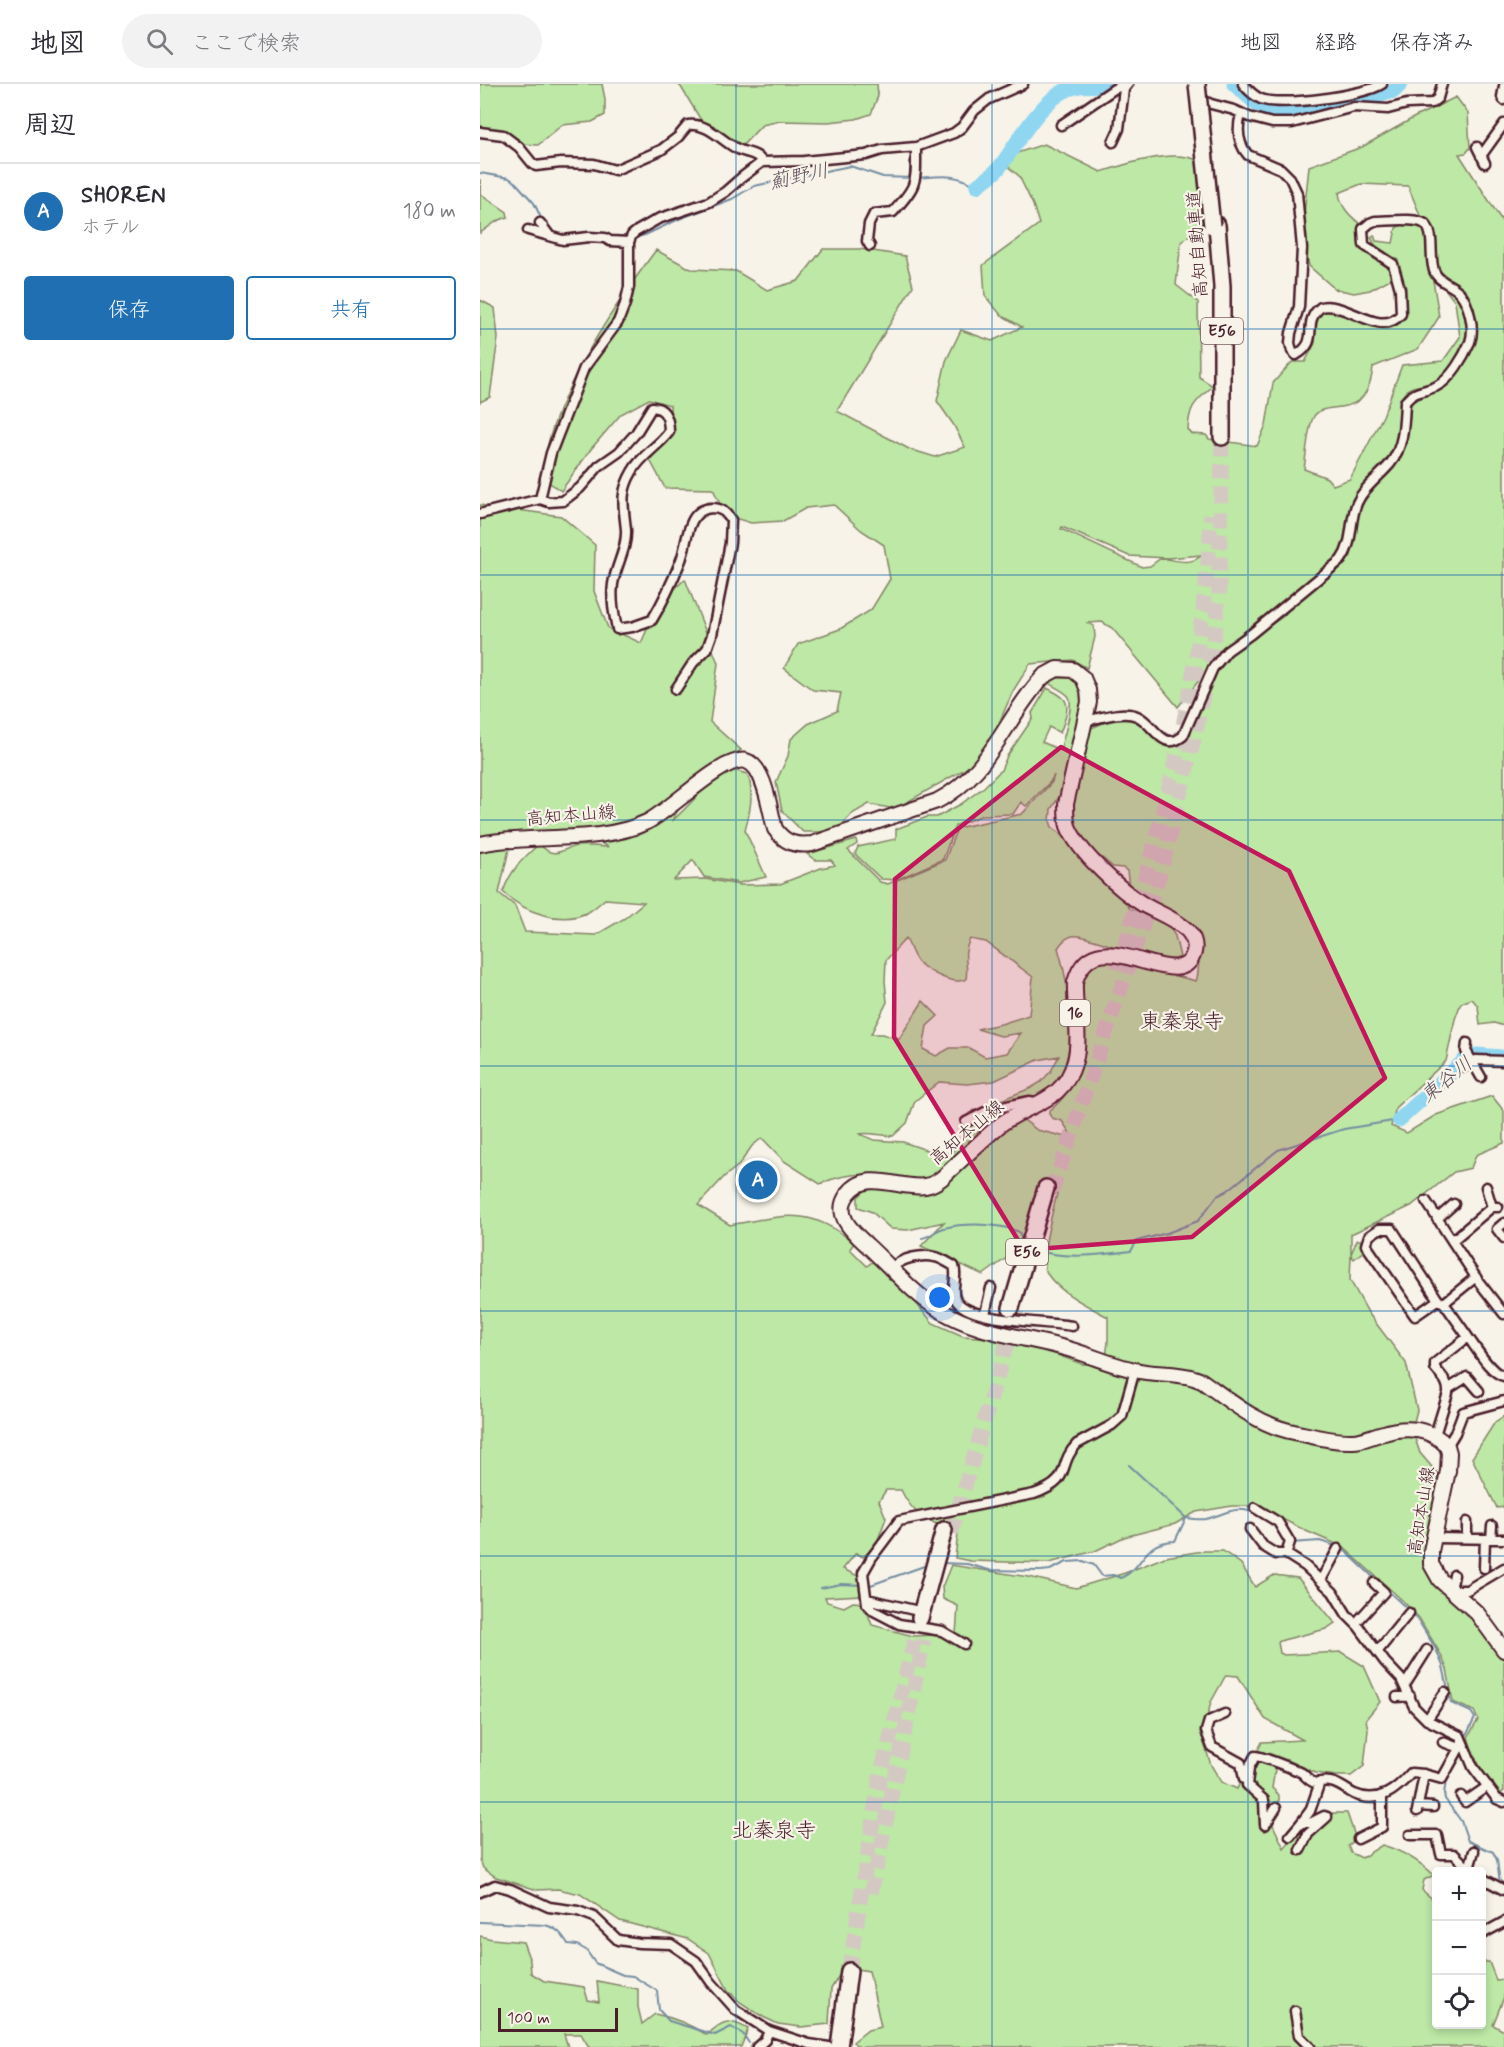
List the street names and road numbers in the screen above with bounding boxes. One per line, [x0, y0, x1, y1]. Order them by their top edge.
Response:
street label: 高知自動車道 [1182, 189, 1214, 299]
road number: E56 [1201, 318, 1243, 344]
street label: 高知本山線 [525, 800, 617, 832]
road number: 16 [1060, 1000, 1090, 1026]
street label: 高知本山線 [925, 1095, 1009, 1171]
road number: E56 [1006, 1239, 1048, 1265]
street label: 高知本山線 [1403, 1465, 1441, 1557]

